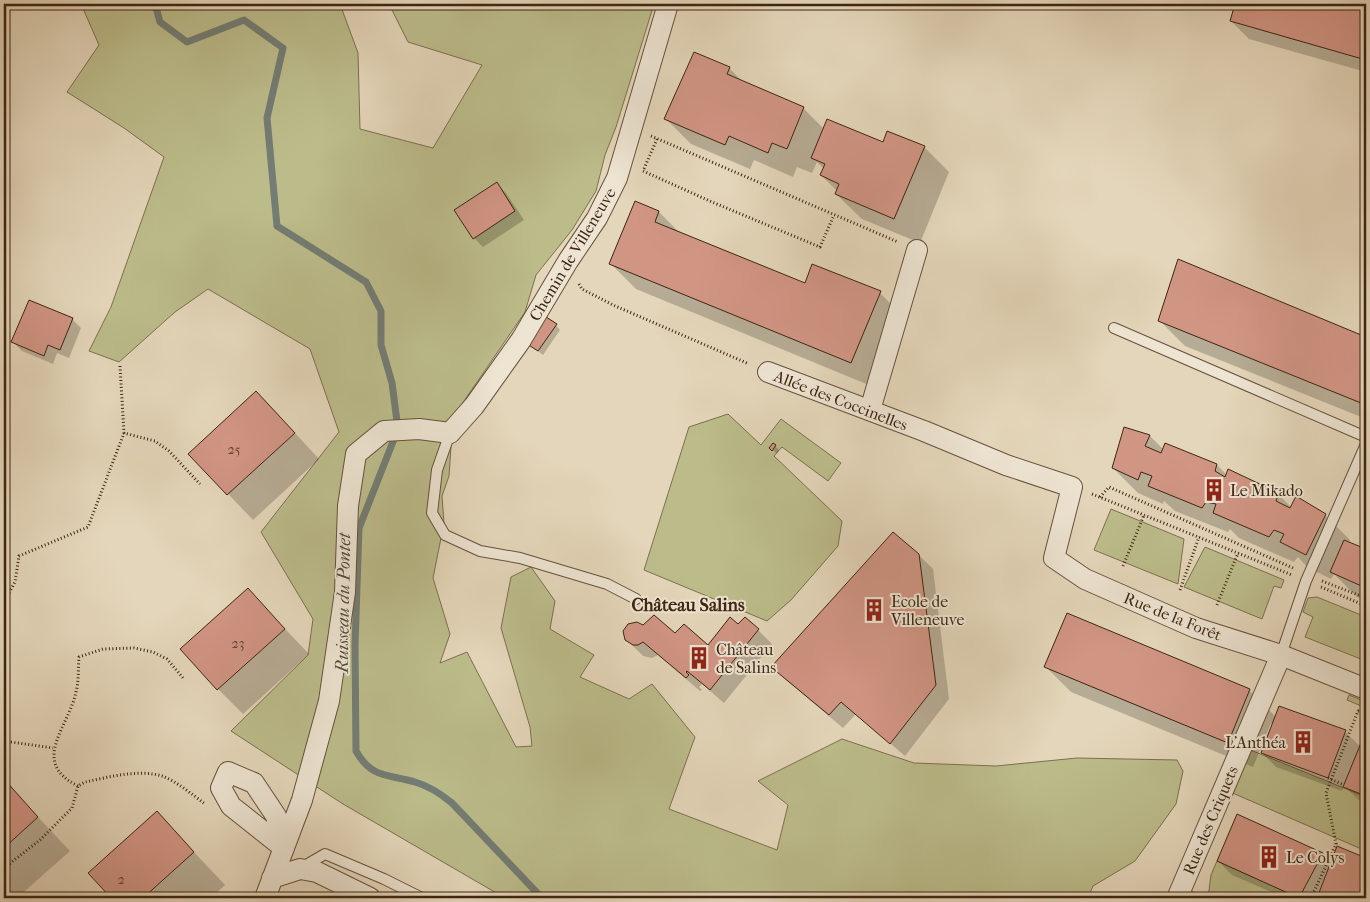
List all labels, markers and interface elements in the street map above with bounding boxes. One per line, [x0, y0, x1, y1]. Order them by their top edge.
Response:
street label: Chemin de Villeneuve [525, 184, 620, 324]
street label: Allée des Coccinelles [770, 366, 910, 435]
house number: 25 [227, 441, 241, 458]
building icon: Le Mikado [1201, 477, 1227, 503]
place label: Le Mikado [1230, 481, 1303, 500]
water label: Ruisseau du Pontet [332, 531, 355, 674]
street label: Rue de la Forêt [1121, 588, 1225, 645]
place label: Ecole de Villeneuve [890, 592, 964, 629]
district label: Château Salins [631, 595, 745, 616]
building icon: Ecole de Villeneuve [861, 597, 887, 623]
house number: 23 [232, 635, 244, 652]
place label: Château de Salins [716, 640, 776, 677]
building icon: Château de Salins [686, 645, 712, 671]
building icon: L'Anthéa [1290, 729, 1316, 755]
place label: L'Anthéa [1225, 733, 1287, 752]
street label: Rue des Criquets [1179, 763, 1242, 878]
building icon: Le Colys [1256, 844, 1282, 870]
place label: Le Colys [1286, 848, 1344, 867]
house number: 2 [117, 871, 125, 888]

